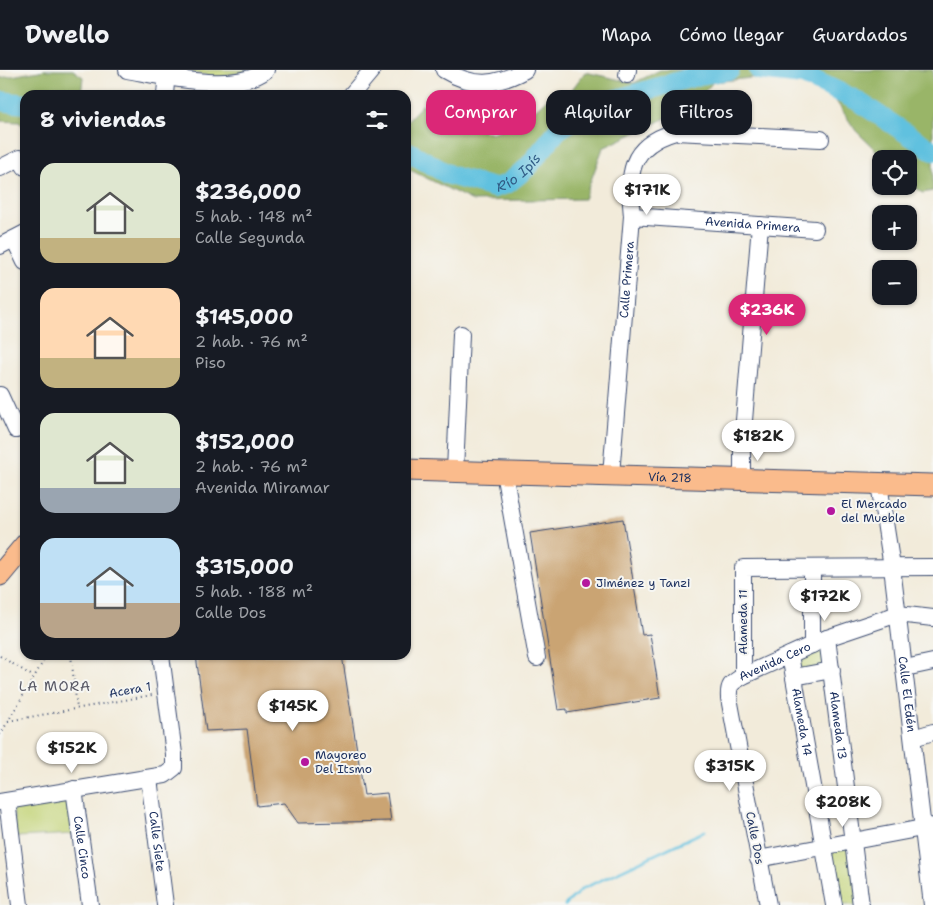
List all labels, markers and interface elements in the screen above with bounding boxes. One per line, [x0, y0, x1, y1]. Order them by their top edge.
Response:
text: Dwello [25, 19, 110, 51]
text: Mapa [601, 23, 651, 47]
text: Cómo llegar [679, 23, 784, 47]
text: Guardados [812, 23, 908, 47]
chip: Comprar [426, 90, 536, 135]
chip: Alquilar [546, 90, 651, 135]
chip: Filtros [661, 90, 752, 135]
text: 8 viviendas [40, 106, 166, 134]
icon: filters [363, 106, 391, 134]
water label: Río Ipís [494, 149, 544, 196]
map controls [872, 150, 917, 305]
button: locate [872, 150, 917, 195]
pin: $171K [612, 174, 682, 216]
text: $236,000 [195, 178, 302, 206]
text: $171K [624, 179, 670, 200]
icon: home [80, 183, 140, 243]
button: + [872, 205, 917, 250]
text: 5 hab. · 148 m² [195, 206, 313, 227]
street label: Avenida Primera [704, 213, 801, 236]
text: Calle Segunda [195, 227, 305, 248]
street label: Calle Primera [616, 240, 638, 319]
button: − [872, 260, 917, 305]
pin: $236K [732, 294, 802, 336]
text: $236K [740, 299, 794, 320]
text: $145,000 [195, 303, 293, 331]
icon: home [80, 308, 140, 368]
text: 2 hab. · 76 m² [195, 331, 308, 352]
text: Piso [195, 352, 226, 373]
pin: $182K [723, 420, 793, 462]
text: $182K [733, 425, 783, 446]
text: $152,000 [195, 428, 294, 456]
icon: home [80, 433, 140, 493]
text: 2 hab. · 76 m² [195, 456, 308, 477]
street label: Vía 218 [648, 469, 692, 486]
text: Avenida Miramar [195, 477, 330, 498]
place label: El Mercado del Mueble [841, 496, 907, 526]
marker: El Mercado del Mueble [825, 505, 837, 517]
text: $315,000 [195, 553, 294, 581]
icon: home [80, 558, 140, 618]
place label: Jiménez y Tanzi [596, 575, 690, 591]
marker: Jiménez y Tanzi [580, 577, 592, 589]
pin: $172K [790, 580, 860, 622]
text: 5 hab. · 188 m² [195, 581, 313, 602]
text: $172K [800, 585, 850, 606]
street label: Alameda 11 [735, 589, 751, 655]
text: Calle Dos [195, 602, 266, 623]
street label: Avenida Cero [736, 638, 813, 685]
street label: Calle El Edén [895, 655, 919, 733]
district label: LA MORA [19, 677, 91, 695]
street label: Acera 1 [108, 678, 152, 702]
street label: Alameda 14 [788, 687, 816, 757]
pin: $145K [258, 690, 328, 732]
street label: Alameda 13 [826, 690, 850, 760]
text: $145K [269, 695, 317, 716]
pin: $152K [37, 732, 107, 774]
text: $152K [47, 737, 97, 758]
place label: Mayoreo Del Itsmo [315, 747, 372, 777]
pin: $315K [695, 750, 765, 792]
text: $315K [705, 755, 755, 776]
marker: Mayoreo Del Itsmo [299, 756, 311, 768]
pin: $208K [808, 786, 878, 828]
text: $208K [816, 791, 870, 812]
street label: Calle Siete [145, 810, 169, 873]
street label: Calle Dos [742, 810, 768, 866]
street label: Calle Cinco [70, 815, 94, 880]

